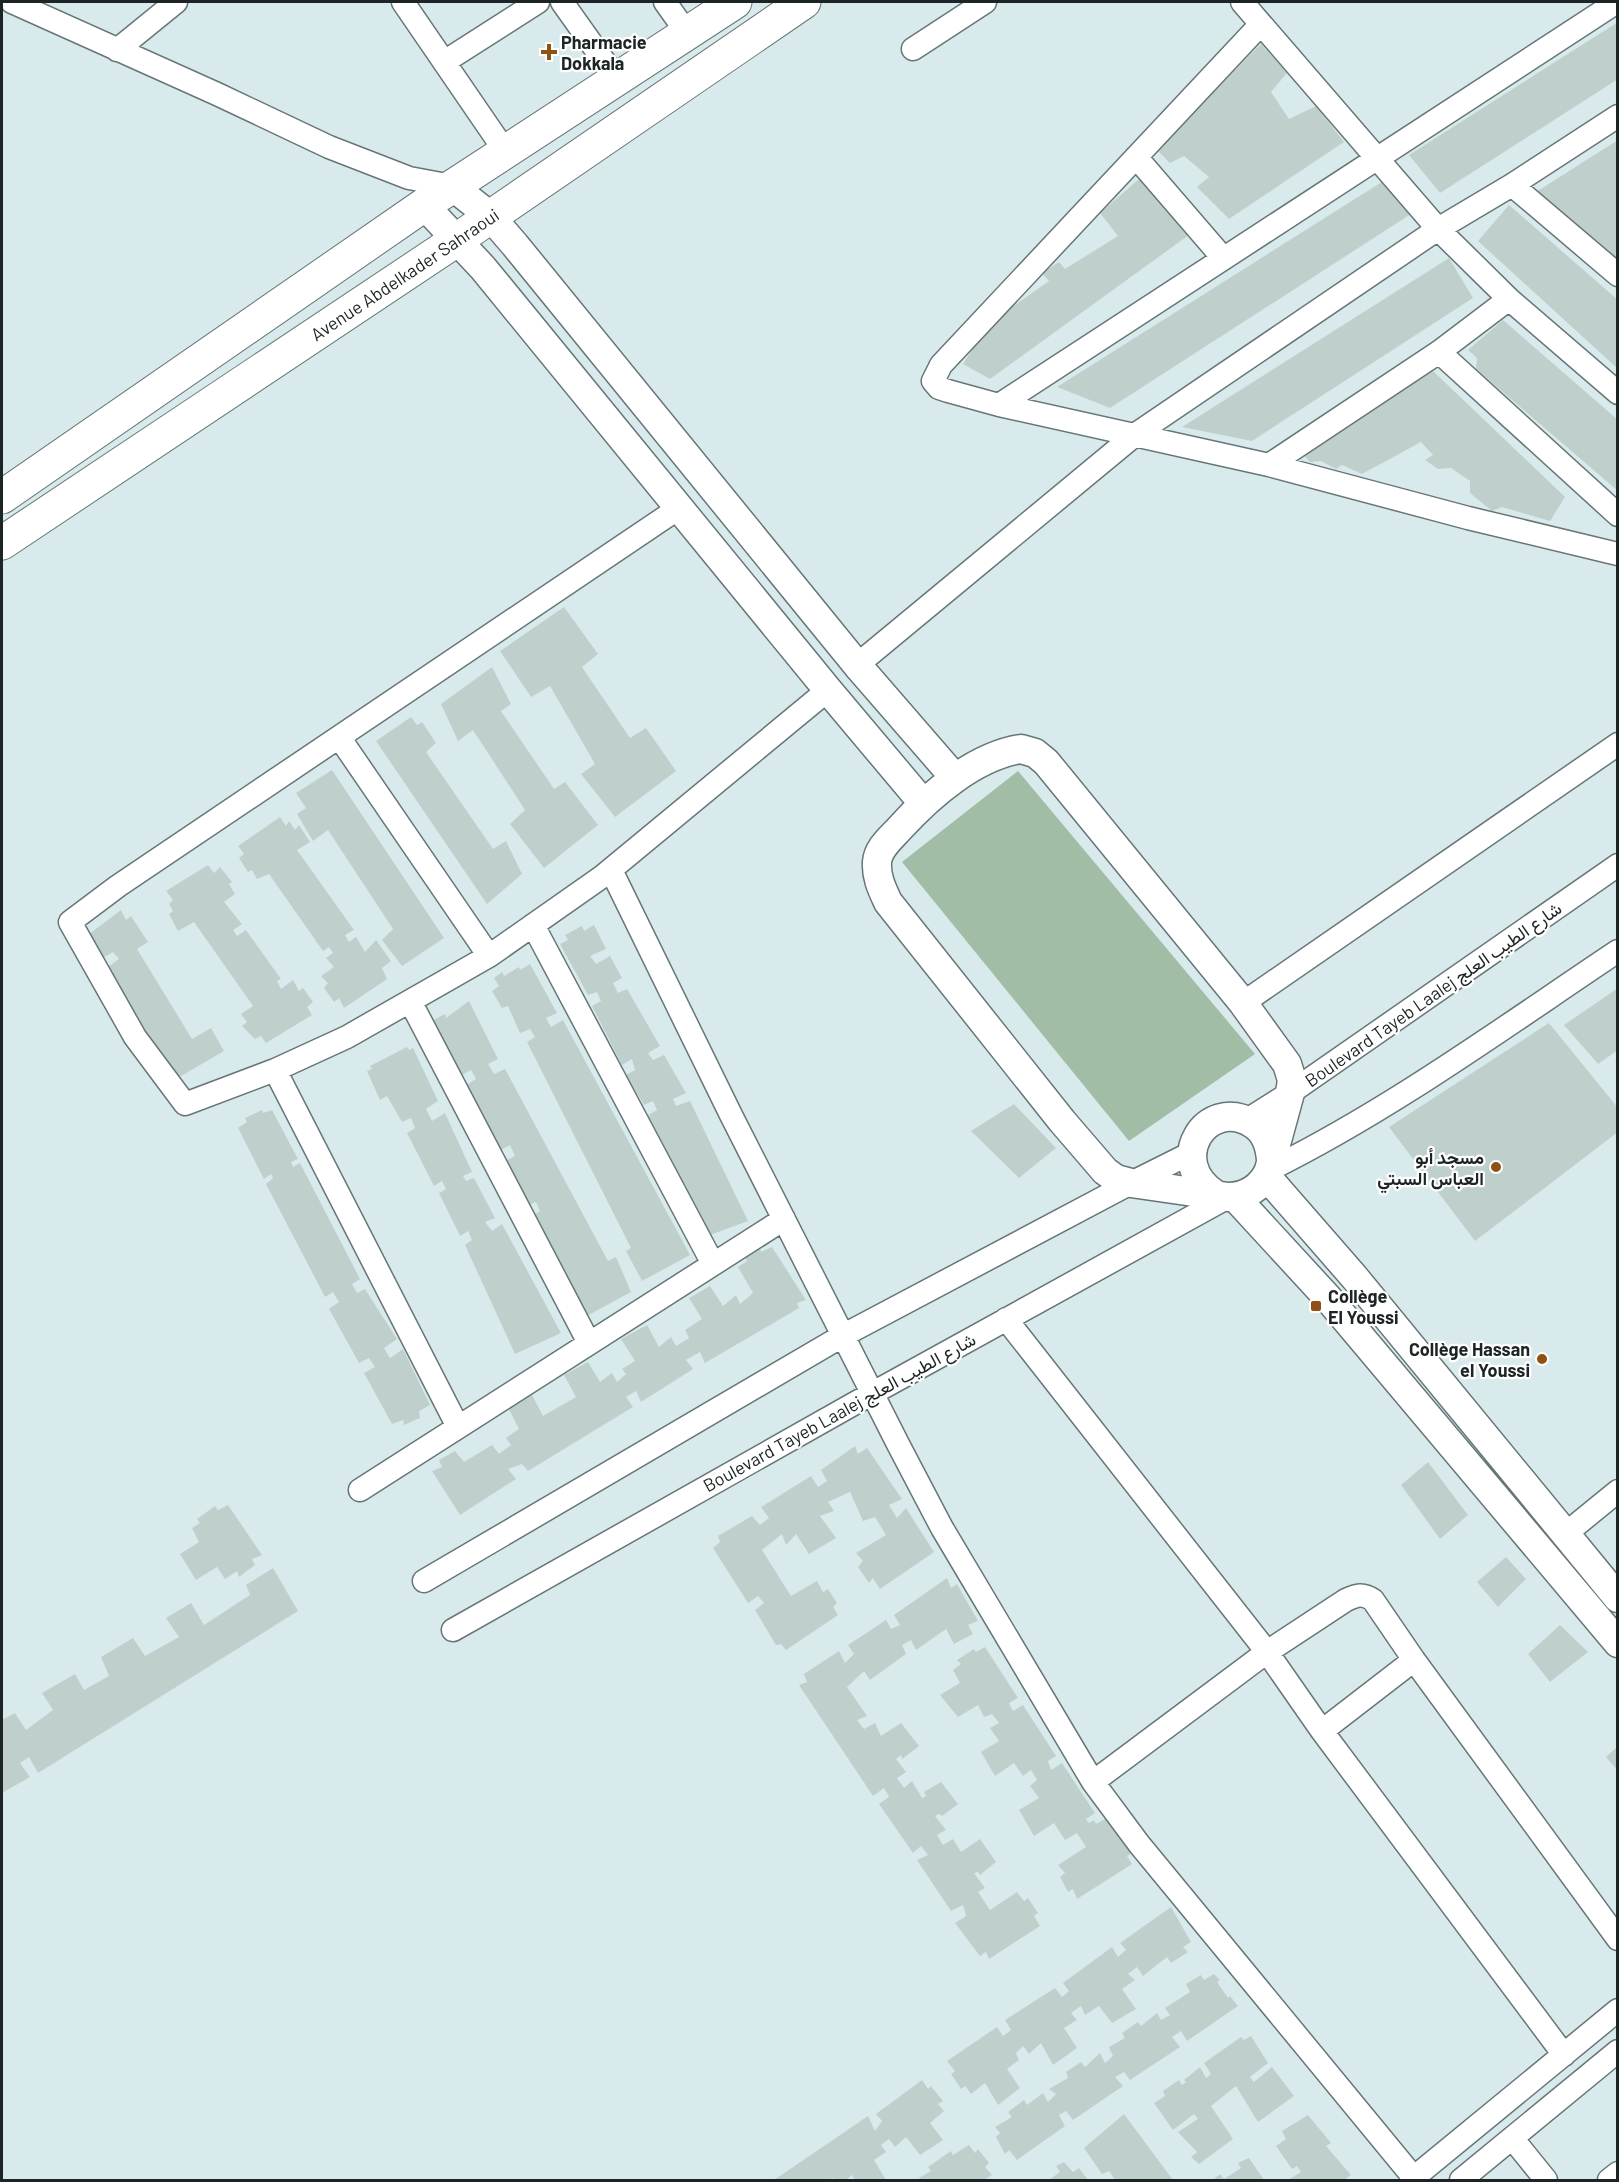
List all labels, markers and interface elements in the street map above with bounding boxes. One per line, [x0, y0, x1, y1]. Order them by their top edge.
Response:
place label: Pharmacie Dokkala [561, 31, 647, 74]
marker: Pharmacie Dokkala [542, 45, 556, 59]
street label: Avenue Abdelkader Sahraoui [306, 203, 503, 345]
street label: Boulevard Tayeb Laalej شارع الطيب العلج [1301, 897, 1567, 1093]
place label: مسجد أبو العباس السبتي [1377, 1146, 1484, 1194]
marker: مسجد أبو العباس السبتي [1489, 1160, 1503, 1174]
place label: Collège El Youssi [1328, 1285, 1399, 1328]
marker: Collège El Youssi [1309, 1299, 1323, 1313]
street label: Boulevard Tayeb Laalej شارع الطيب العلج [699, 1328, 980, 1498]
place label: Collège Hassan el Youssi [1409, 1338, 1530, 1381]
marker: Collège Hassan el Youssi [1535, 1352, 1549, 1366]

